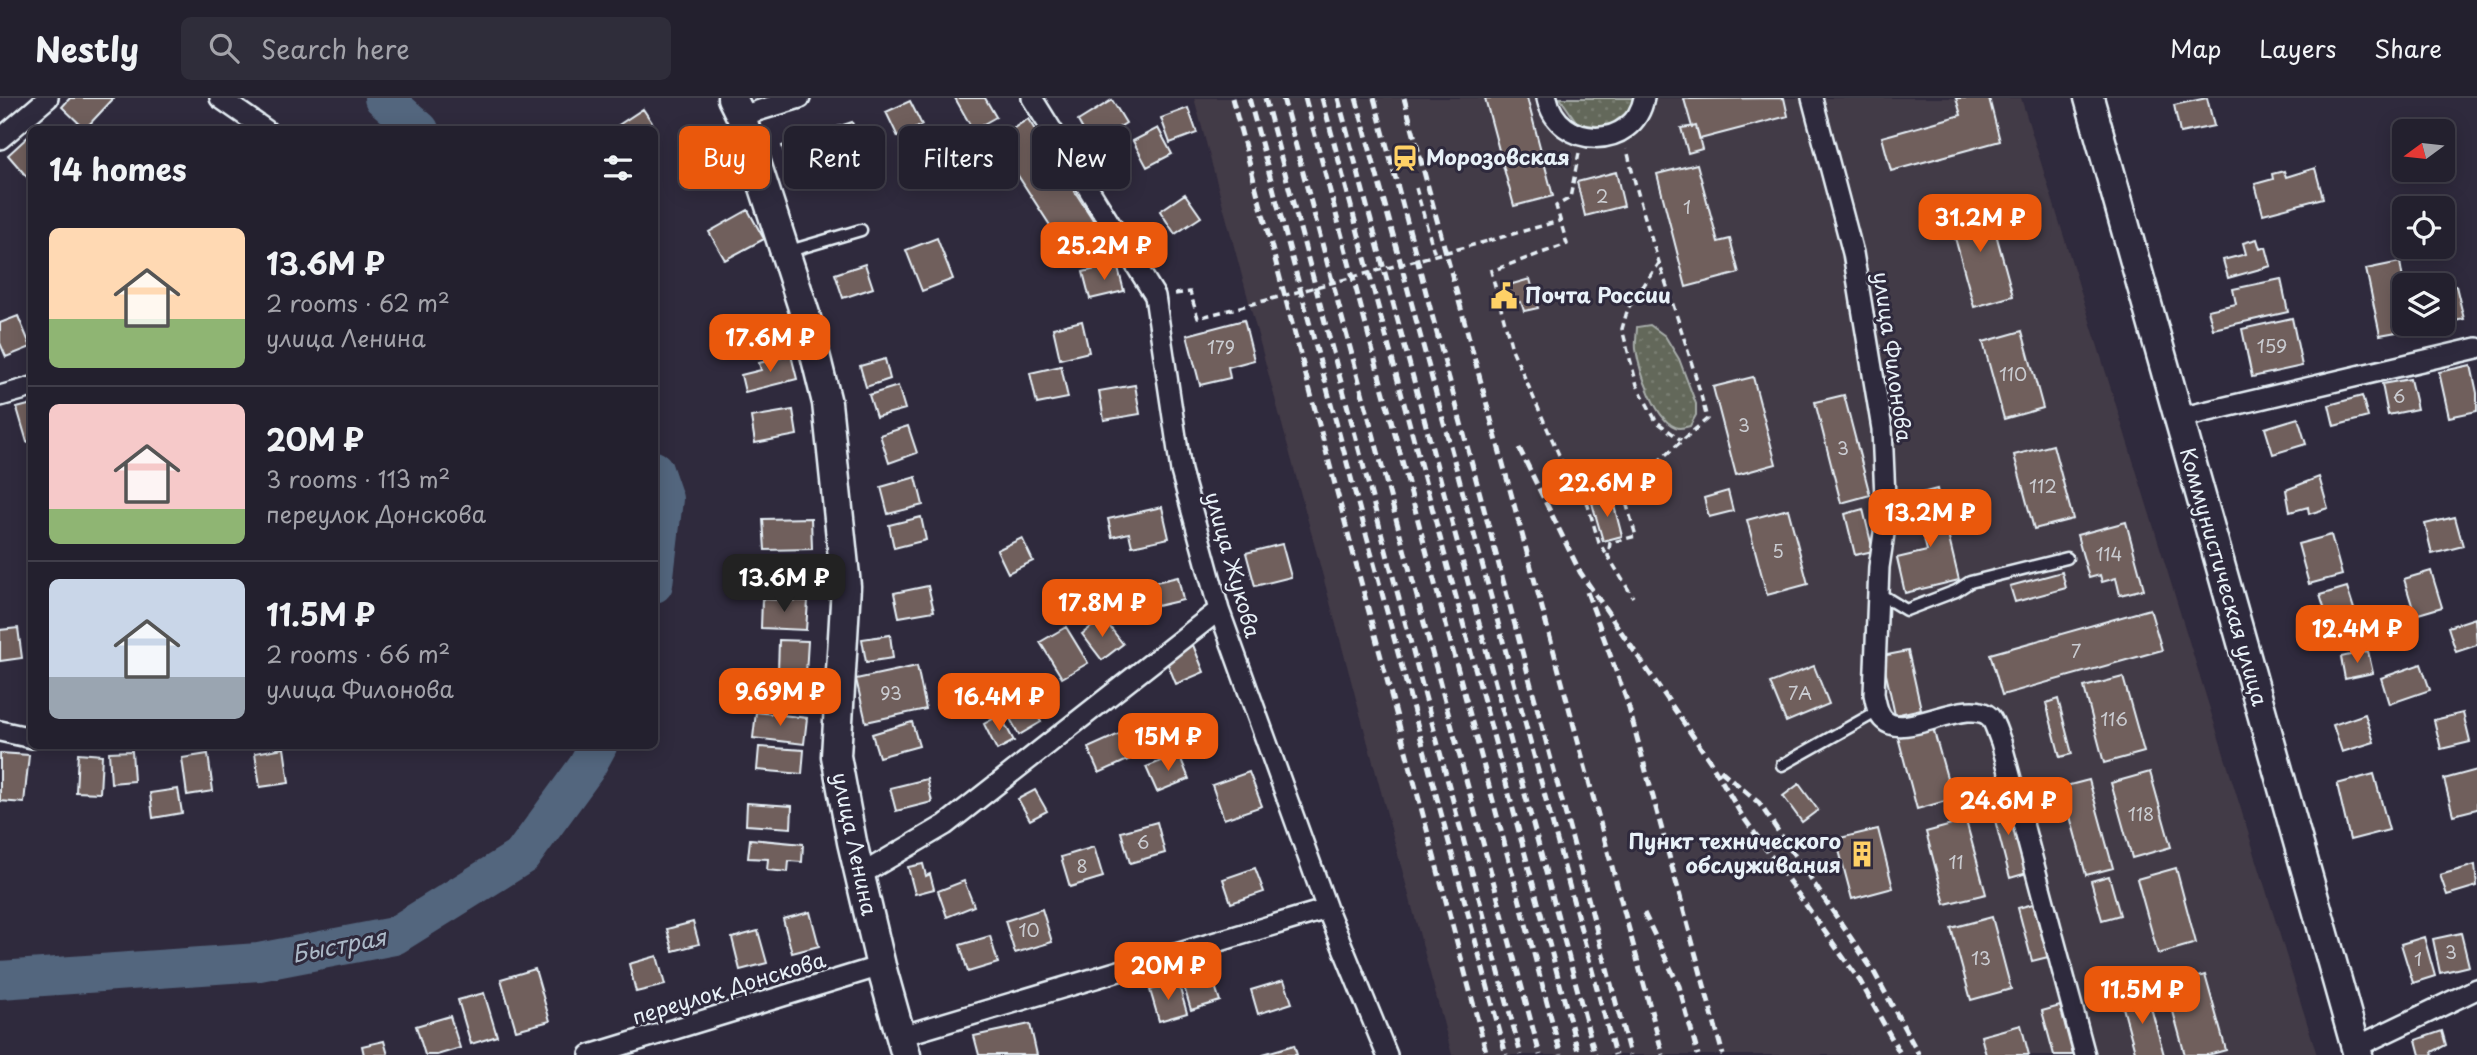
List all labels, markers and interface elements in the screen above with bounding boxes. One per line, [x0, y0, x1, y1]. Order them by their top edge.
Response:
search box [181, 17, 671, 80]
text: Nestly [35, 23, 139, 73]
icon: search [205, 29, 243, 67]
text: Search here [261, 29, 410, 68]
text: Map [2170, 30, 2221, 66]
text: Layers [2259, 30, 2336, 66]
text: Share [2374, 30, 2442, 66]
north arrow [2392, 119, 2455, 182]
map controls [2392, 119, 2455, 336]
chip: Buy [679, 126, 770, 189]
chip: Rent [784, 126, 885, 189]
chip: Filters [899, 126, 1018, 189]
chip: New [1032, 126, 1130, 189]
place label: Морозовская [1426, 140, 1570, 172]
station icon: Морозовская [1390, 143, 1420, 173]
text: 14 homes [49, 146, 187, 191]
icon: filters [599, 149, 637, 187]
house number: 2 [1596, 182, 1608, 209]
house number: 1 [1683, 193, 1691, 220]
pin: 31.2M ₽ [1915, 194, 2045, 254]
button: locate [2392, 196, 2455, 259]
text: 31.2M ₽ [1935, 199, 2025, 234]
pin: 25.2M ₽ [1039, 222, 1169, 282]
text: 25.2M ₽ [1057, 227, 1151, 262]
text: 13.6M ₽ [266, 240, 385, 285]
icon: home [105, 256, 189, 340]
street label: улица Филонова [1866, 270, 1922, 444]
button: layers [2392, 273, 2455, 336]
place label: Почта России [1525, 278, 1671, 310]
public building icon: Почта России [1489, 281, 1519, 311]
text: 2 rooms · 62 m² [266, 285, 450, 320]
pin: 17.6M ₽ [705, 314, 835, 374]
text: 17.6M ₽ [725, 319, 815, 354]
text: улица Ленина [266, 320, 426, 355]
house number: 159 [2257, 332, 2287, 359]
house number: 179 [1207, 333, 1235, 360]
house number: 110 [1999, 360, 2027, 387]
house number: 6 [2393, 382, 2405, 409]
house number: 3 [1738, 411, 1750, 438]
text: 20M ₽ [266, 416, 364, 461]
icon: home [105, 432, 189, 516]
house number: 3 [1837, 434, 1849, 461]
street label: Коммунистическая улица [2173, 444, 2277, 710]
pin: 22.6M ₽ [1542, 460, 1672, 519]
text: 3 rooms · 113 m² [266, 461, 450, 496]
text: 22.6M ₽ [1558, 464, 1656, 499]
house number: 112 [2029, 472, 2057, 499]
street label: улица Жукова [1198, 488, 1270, 641]
pin: 13.2M ₽ [1865, 490, 1995, 549]
text: 13.2M ₽ [1884, 494, 1976, 529]
text: переулок Донскова [266, 496, 486, 531]
house number: 5 [1772, 537, 1784, 564]
house number: 114 [2096, 540, 2122, 567]
pin: 13.6M ₽ [719, 554, 849, 614]
text: 13.6M ₽ [738, 559, 830, 594]
pin: 17.8M ₽ [1037, 580, 1167, 639]
text: 17.8M ₽ [1058, 584, 1146, 619]
text: 11.5M ₽ [266, 591, 375, 636]
pin: 12.4M ₽ [2292, 606, 2422, 665]
icon: home [105, 607, 189, 691]
text: 12.4M ₽ [2312, 610, 2402, 645]
text: 2 rooms · 66 m² [266, 636, 450, 671]
house number: 7 [2071, 637, 2081, 664]
pin: 9.69M ₽ [715, 668, 845, 728]
text: улица Филонова [266, 671, 454, 706]
text: 9.69M ₽ [735, 673, 825, 708]
pin: 16.4M ₽ [934, 674, 1064, 733]
text: 16.4M ₽ [954, 678, 1044, 713]
house number: 93 [880, 679, 902, 706]
house number: 7А [1788, 679, 1812, 706]
house number: 116 [2100, 705, 2128, 732]
pin: 15M ₽ [1119, 714, 1217, 773]
text: 15M ₽ [1134, 718, 1202, 753]
street label: улица Ленина [825, 769, 887, 919]
pin: 24.6M ₽ [1943, 778, 2073, 837]
text: 24.6M ₽ [1959, 782, 2057, 817]
house number: 118 [2128, 800, 2154, 827]
place label: Пункт технического обслуживания [1629, 824, 1841, 880]
house number: 6 [1137, 828, 1149, 855]
building icon: Пункт технического обслуживания [1847, 839, 1877, 869]
house number: 11 [1948, 848, 1964, 875]
house number: 8 [1076, 852, 1088, 879]
house number: 10 [1018, 916, 1040, 943]
water label: Быстрая [289, 918, 390, 971]
house number: 3 [2445, 938, 2457, 965]
street label: переулок Донскова [628, 942, 829, 1032]
pin: 20M ₽ [1119, 942, 1217, 1002]
house number: 13 [1971, 944, 1991, 971]
house number: 1 [2414, 945, 2422, 972]
text: 20M ₽ [1130, 947, 1206, 982]
pin: 11.5M ₽ [2077, 967, 2207, 1026]
text: 11.5M ₽ [2100, 971, 2184, 1006]

